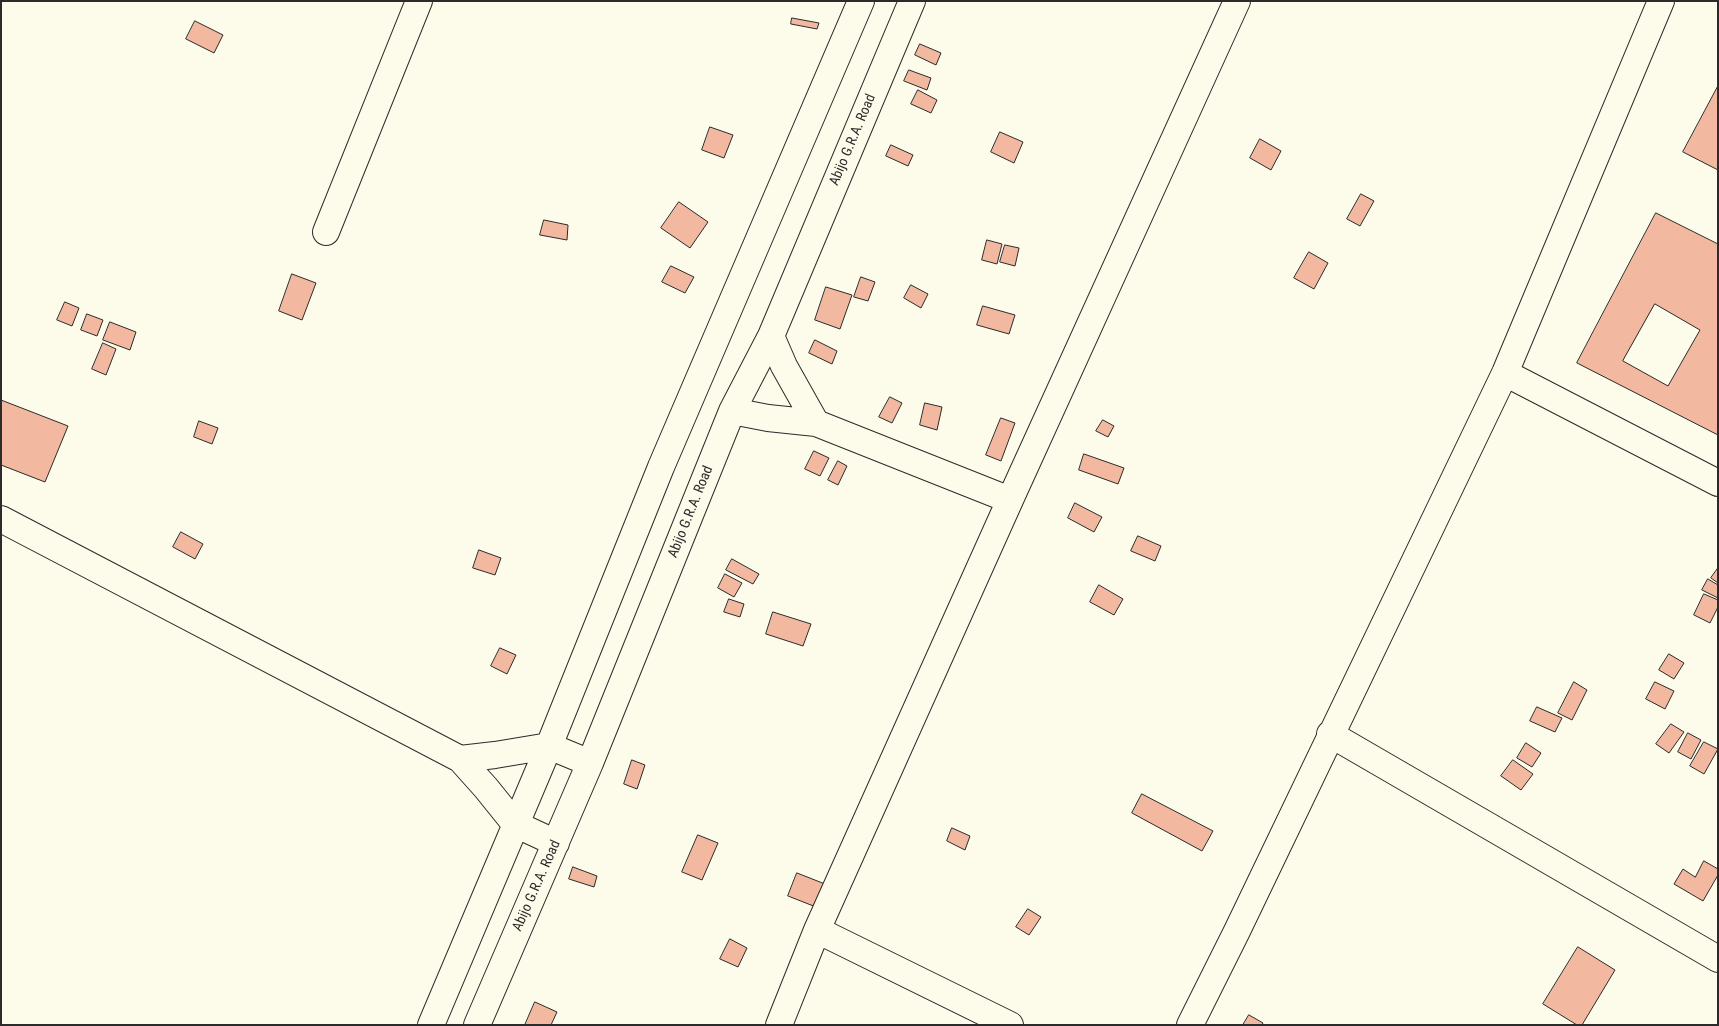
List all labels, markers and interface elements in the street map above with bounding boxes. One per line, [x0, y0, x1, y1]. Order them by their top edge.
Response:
street label: Abijo G.R.A. Road [826, 92, 880, 188]
street label: Abijo G.R.A. Road [665, 464, 717, 560]
street label: Abijo G.R.A. Road [509, 838, 565, 934]

